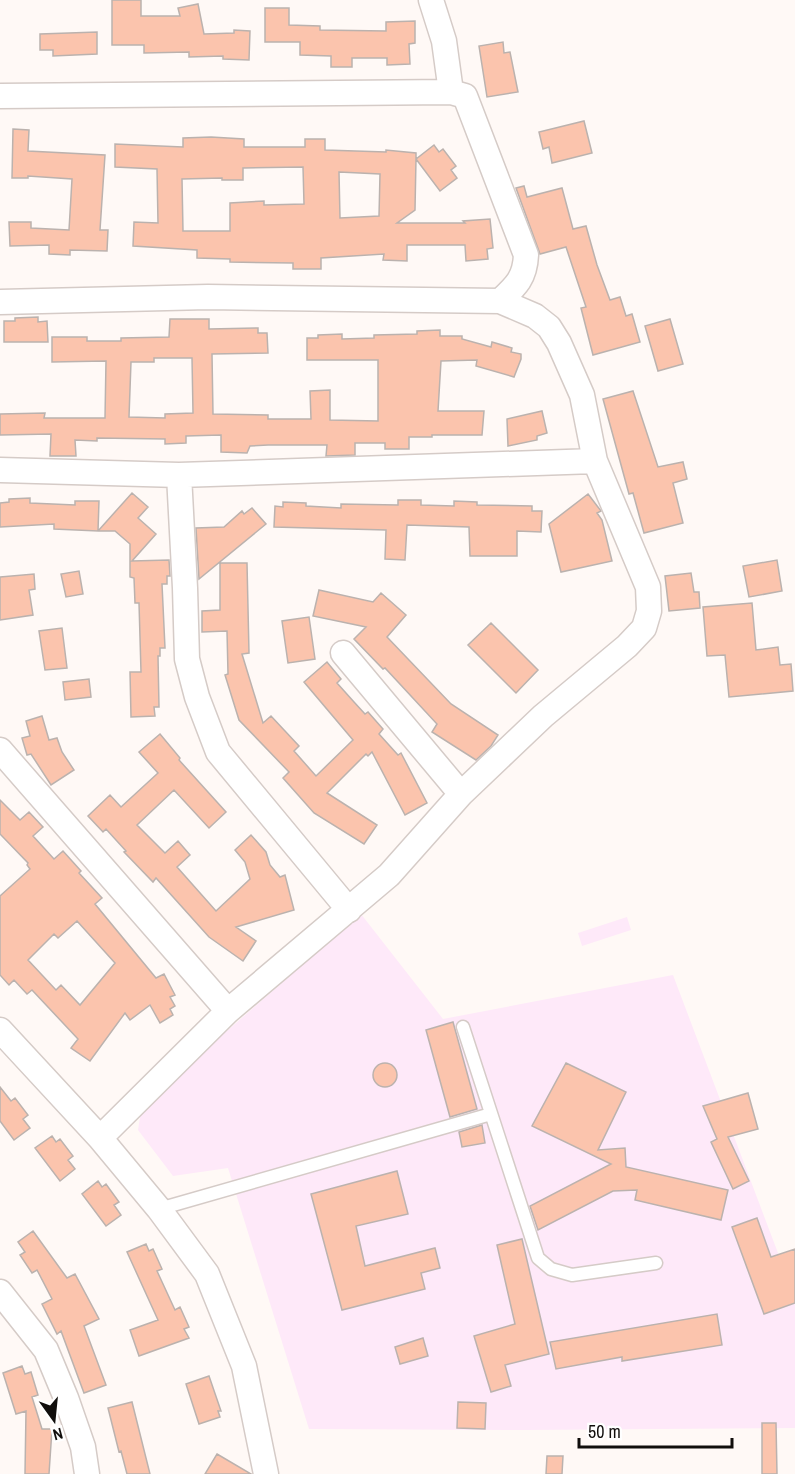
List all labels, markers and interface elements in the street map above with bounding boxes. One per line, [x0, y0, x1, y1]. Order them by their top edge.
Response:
north arrow [24, 1390, 84, 1450]
scale bar [579, 1411, 732, 1449]
text: 50 m [588, 1419, 621, 1444]
text: N [50, 1423, 65, 1446]

